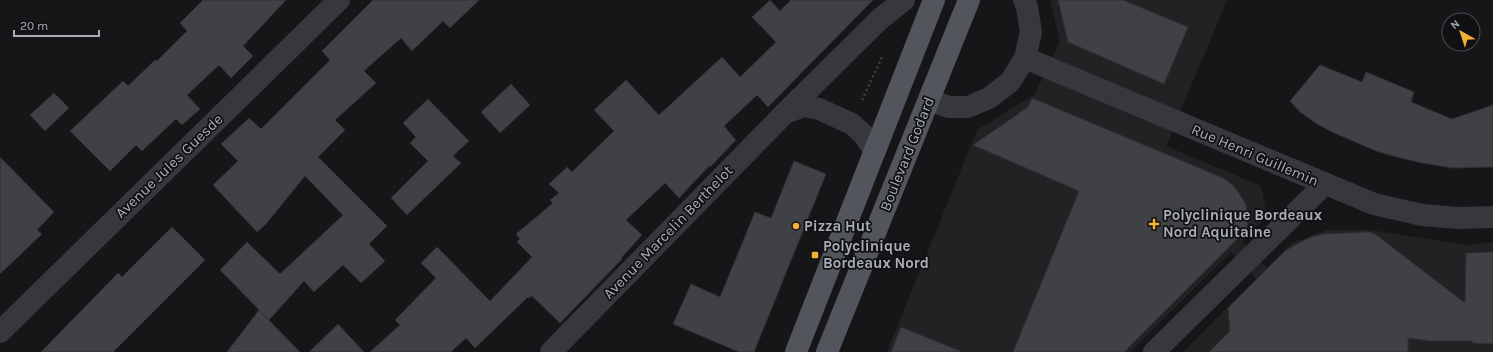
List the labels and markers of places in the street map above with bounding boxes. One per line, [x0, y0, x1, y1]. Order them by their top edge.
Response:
place label: Polyclinique Bordeaux Nord Aquitaine [1163, 206, 1323, 241]
place label: Pizza Hut [804, 217, 871, 235]
marker: Polyclinique Bordeaux Nord Aquitaine [1148, 218, 1160, 230]
marker: Pizza Hut [791, 221, 801, 231]
place label: Polyclinique Bordeaux Nord [823, 237, 929, 272]
marker: Polyclinique Bordeaux Nord [810, 250, 820, 260]

